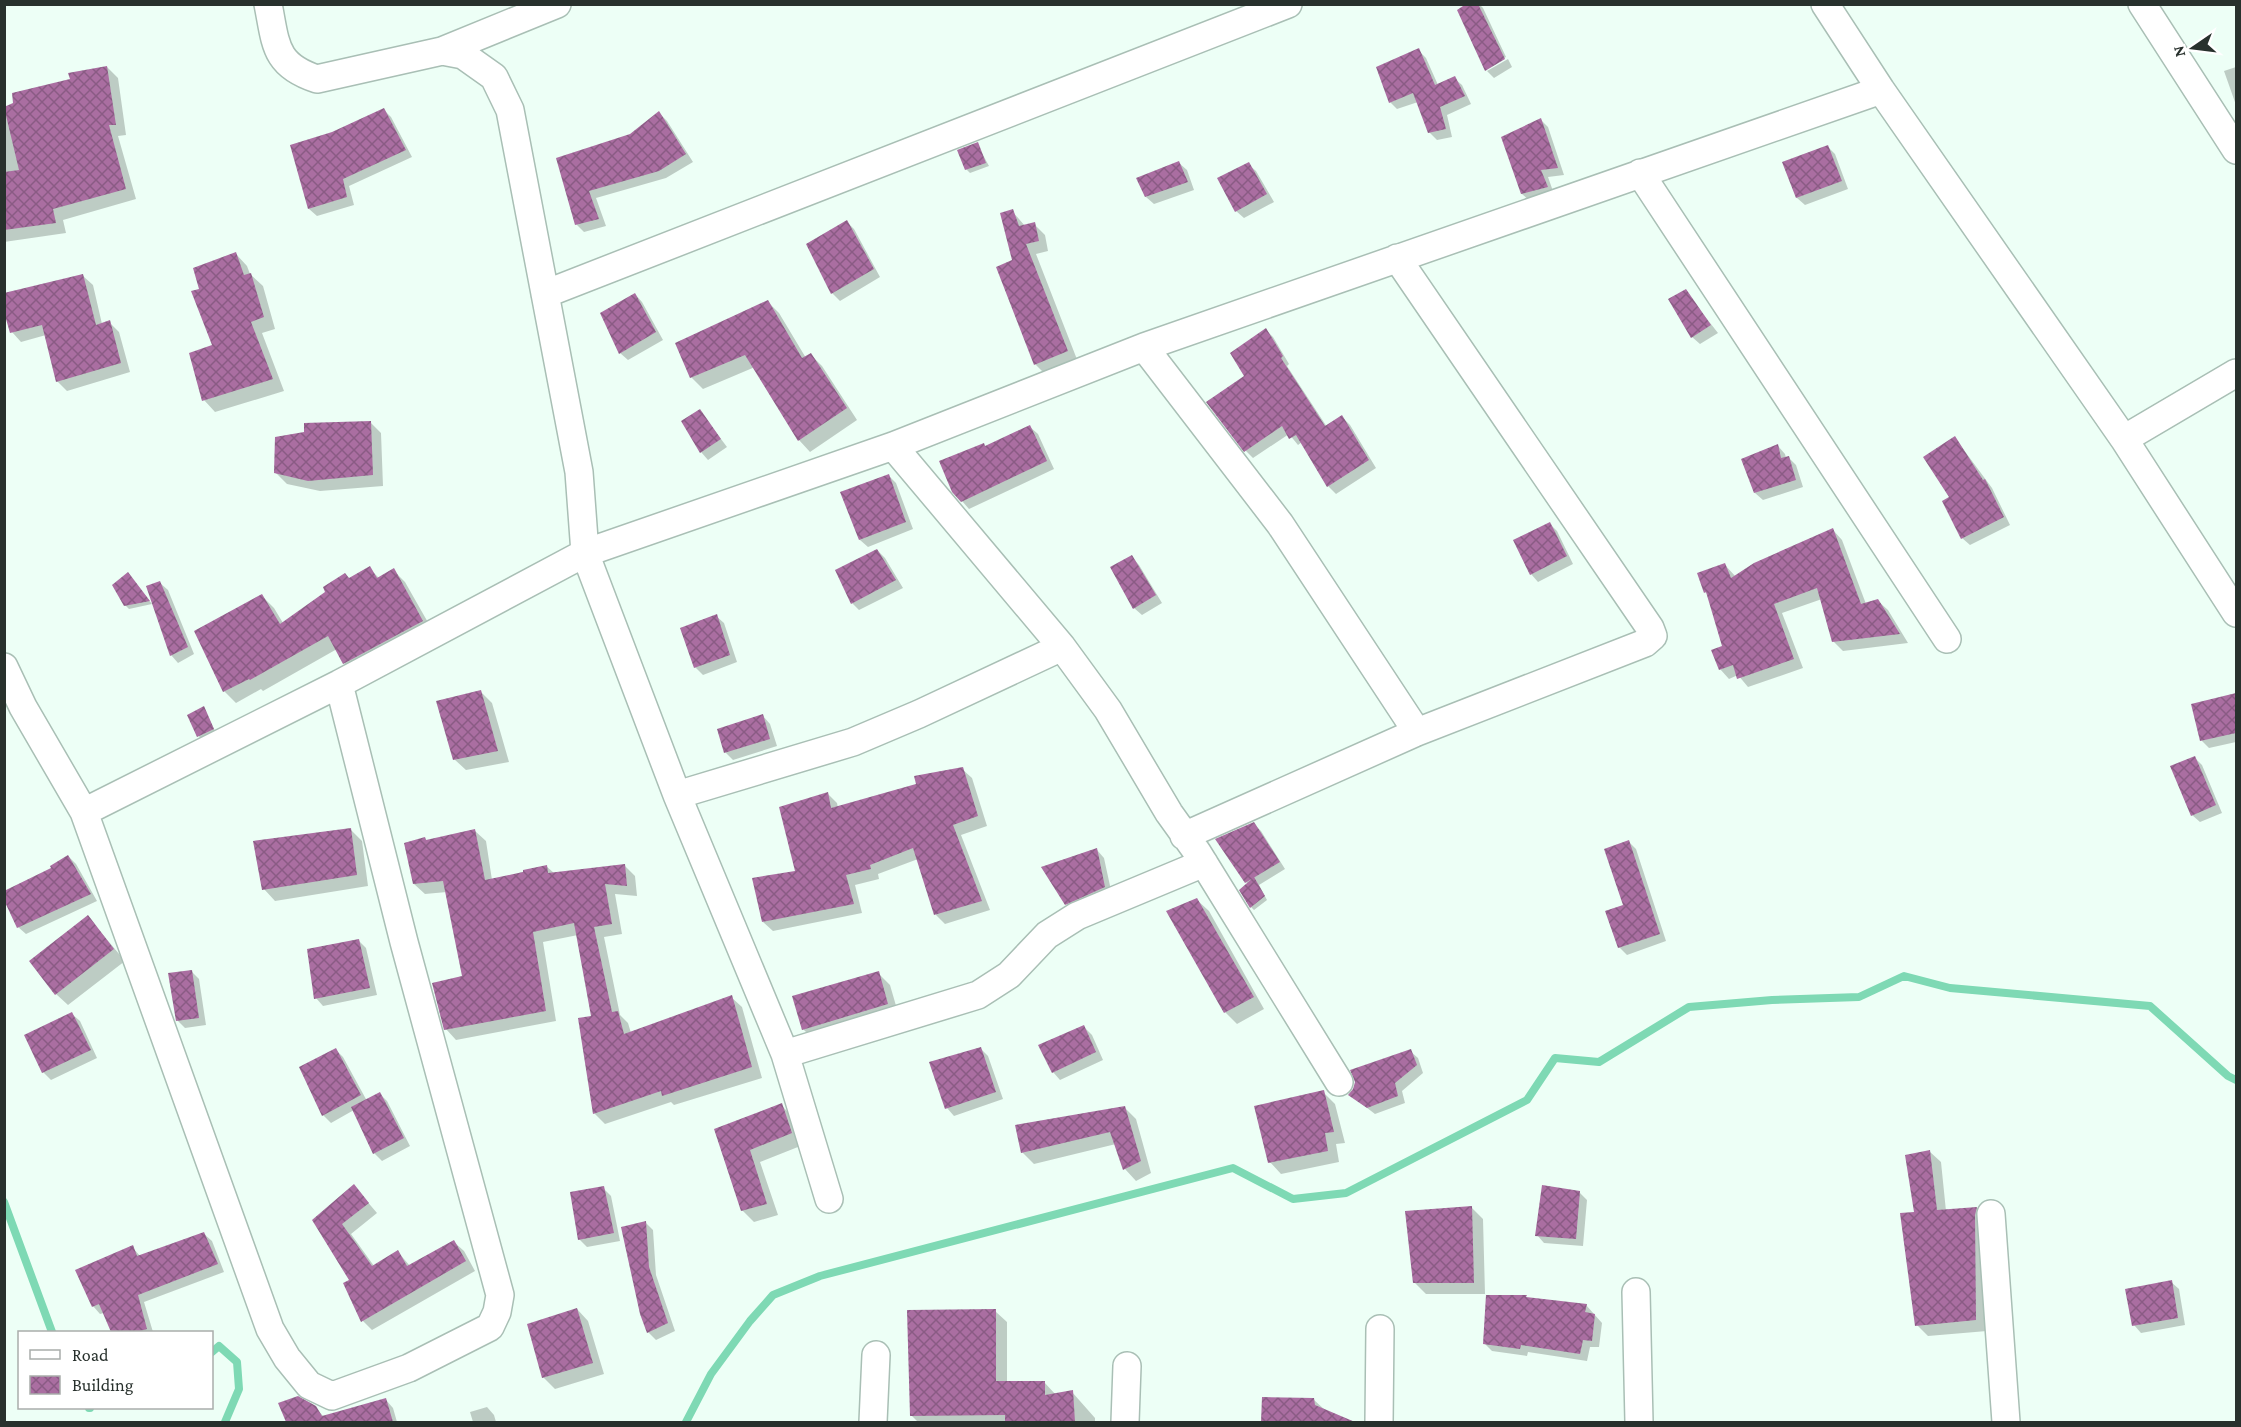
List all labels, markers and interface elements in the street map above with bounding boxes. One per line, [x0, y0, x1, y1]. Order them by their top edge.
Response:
north arrow [2163, 18, 2223, 78]
text: N [2169, 44, 2188, 59]
legend [18, 1331, 213, 1409]
text: Road [72, 1345, 109, 1365]
text: Building [72, 1375, 134, 1395]

